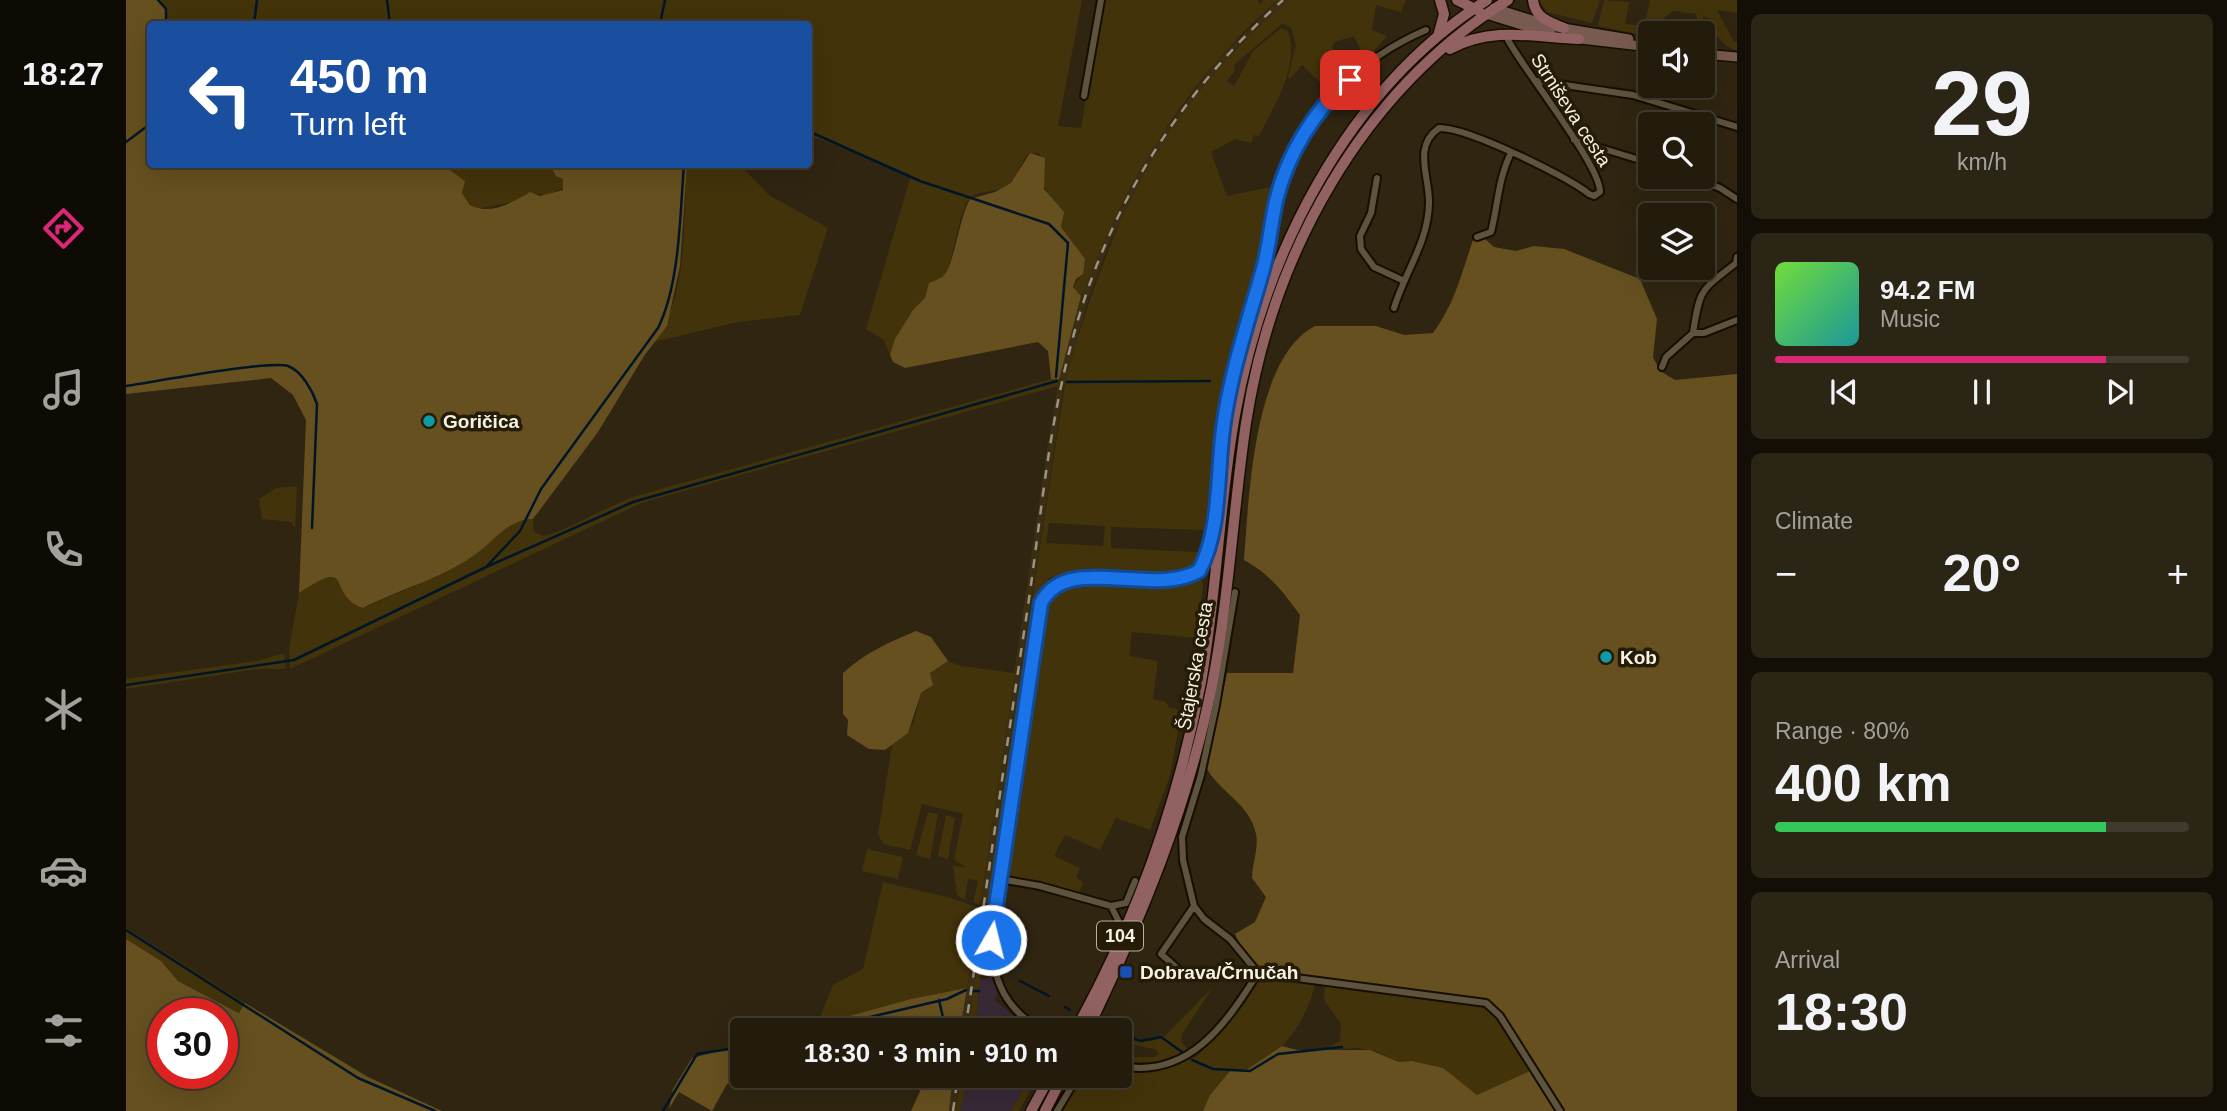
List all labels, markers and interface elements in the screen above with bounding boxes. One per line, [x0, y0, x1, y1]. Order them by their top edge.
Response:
map controls [1638, 21, 1715, 280]
button: sound [1638, 21, 1715, 98]
icon: left [175, 49, 266, 140]
text: 450 m [290, 49, 429, 103]
pin [1320, 50, 1380, 110]
street label: Strniševa cesta [1527, 50, 1615, 171]
text: 29 [1931, 53, 2033, 154]
text: 18:27 [22, 56, 104, 92]
icon: arrive [1331, 61, 1369, 99]
text: Turn left [290, 106, 406, 142]
button: search [1638, 112, 1715, 189]
text: km/h [1957, 149, 2007, 175]
button: layers [1638, 203, 1715, 280]
icon: directions [39, 204, 88, 253]
text: 94.2 FM [1880, 275, 1975, 305]
text: Music [1880, 306, 1940, 332]
icon: music [39, 365, 88, 414]
icon: previous [1825, 373, 1863, 411]
icon: pause [1963, 373, 2001, 411]
icon: next [2101, 373, 2139, 411]
place label: Goričica [443, 411, 519, 432]
marker: Goričica [421, 413, 437, 429]
text: Climate [1775, 508, 1853, 534]
icon: phone [39, 525, 88, 574]
text: 20° [1943, 544, 2021, 602]
text: − [1775, 553, 1797, 595]
text: + [2167, 553, 2189, 595]
street label: Štajerska cesta [1173, 600, 1217, 732]
place label: Kob [1620, 647, 1657, 668]
marker: Kob [1598, 649, 1614, 665]
icon: climate [39, 685, 88, 734]
text: Range · 80% [1775, 718, 1909, 744]
text: 400 km [1775, 754, 1951, 812]
icon: car [39, 846, 88, 895]
position arrow [954, 903, 1028, 977]
road number: 104 [1097, 922, 1143, 951]
text: Arrival [1775, 947, 1840, 973]
place label: Dobrava/Črnučah [1140, 962, 1298, 983]
marker: Dobrava/Črnučah [1118, 964, 1134, 980]
text: 18:30 [1775, 983, 1908, 1041]
speed limit sign: 30 [147, 998, 238, 1089]
icon: filters [39, 1006, 88, 1055]
text: 18:30 · 3 min · 910 m [804, 1038, 1058, 1068]

